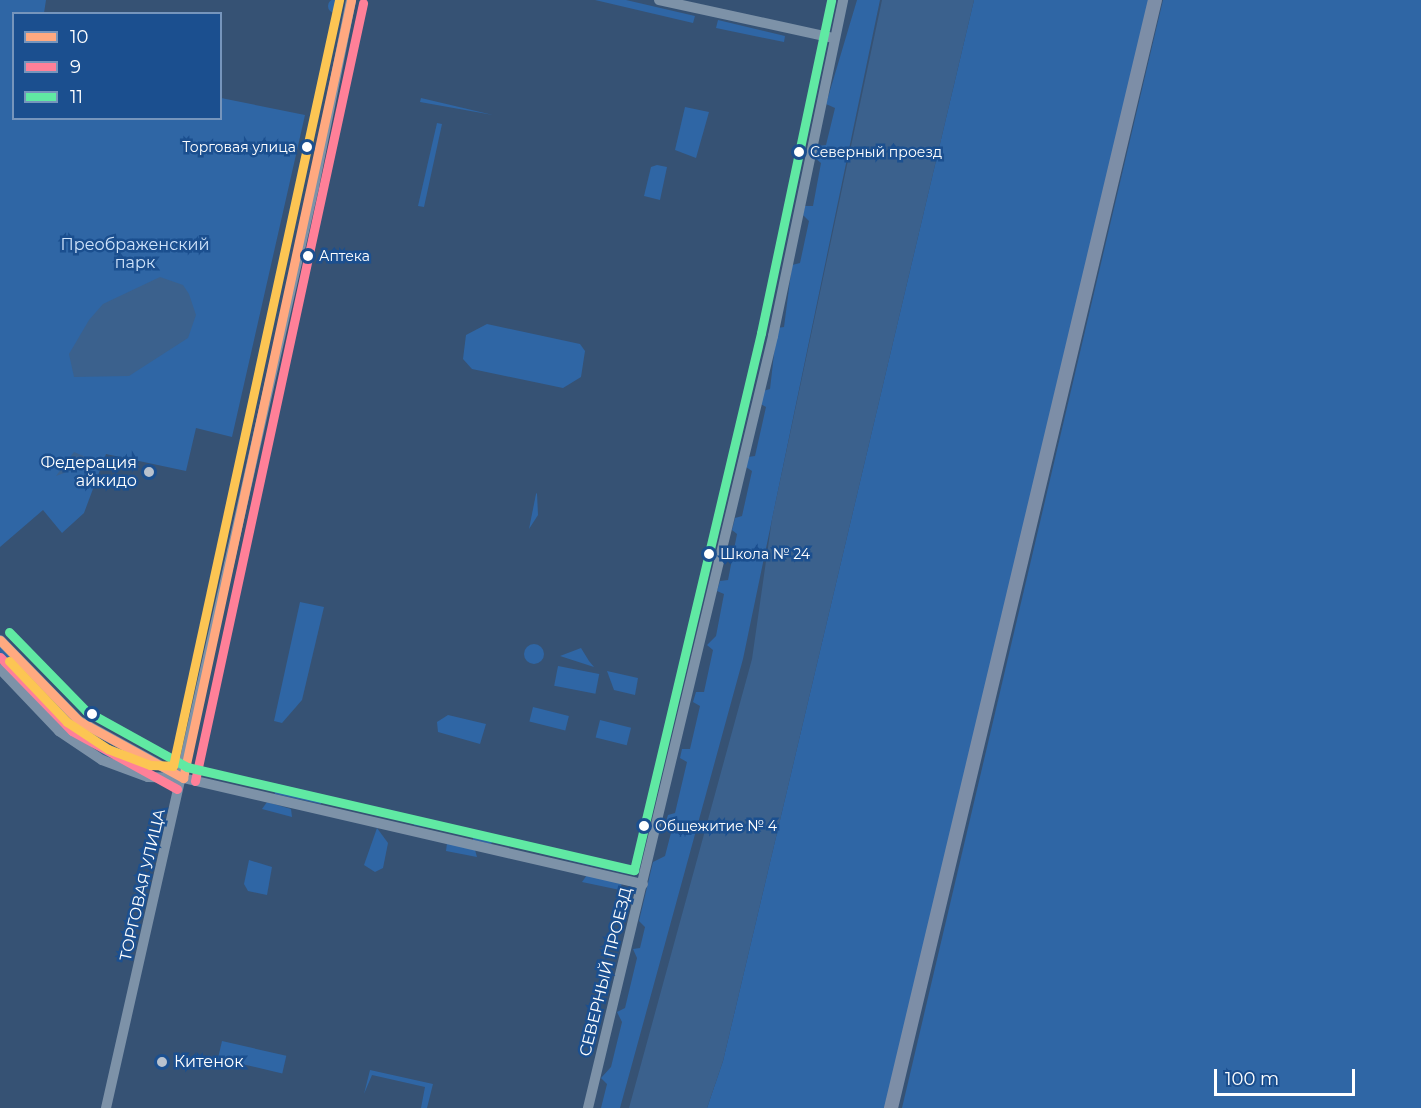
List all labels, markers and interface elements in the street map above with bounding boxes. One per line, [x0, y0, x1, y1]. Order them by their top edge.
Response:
legend [12, 12, 222, 120]
text: 10 [70, 26, 88, 48]
text: 9 [70, 56, 81, 78]
text: 11 [70, 86, 83, 108]
place label: Торговая улица [182, 139, 296, 155]
marker: Торговая улица [301, 141, 313, 153]
place label: Северный проезд [810, 144, 942, 160]
marker: Северный проезд [793, 146, 805, 158]
park label: Преображенский парк [61, 235, 209, 273]
place label: Аптека [319, 248, 370, 264]
marker: Аптека [302, 250, 314, 262]
place label: Федерация айкидо [40, 453, 137, 491]
marker: Федерация айкидо [142, 465, 156, 479]
place label: Школа № 24 [720, 546, 810, 562]
marker: Школа № 24 [703, 548, 715, 560]
unlabelled marker [86, 708, 98, 720]
street label: ТОРГОВАЯ УЛИЦА [116, 807, 170, 963]
place label: Общежитие № 4 [655, 818, 777, 834]
marker: Общежитие № 4 [638, 820, 650, 832]
street label: СЕВЕРНЫЙ ПРОЕЗД [576, 886, 636, 1058]
place label: Китенок [174, 1052, 243, 1072]
marker: Китенок [155, 1055, 169, 1069]
scale bar [1217, 1057, 1358, 1095]
text: 100 m [1225, 1068, 1279, 1090]

